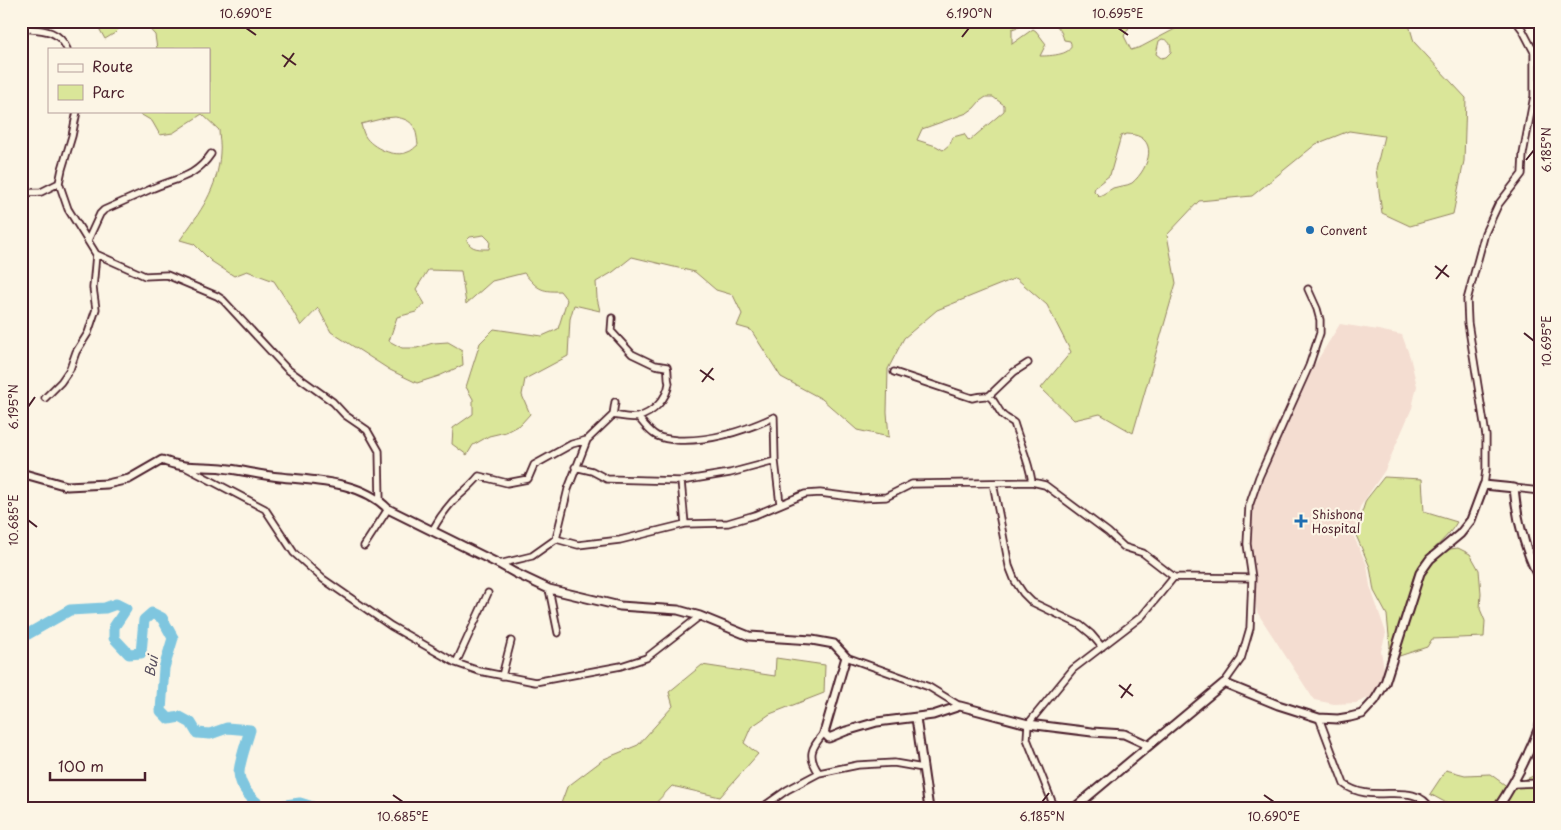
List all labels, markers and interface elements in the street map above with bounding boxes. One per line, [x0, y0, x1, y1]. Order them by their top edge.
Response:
text: 10.690°E [220, 4, 272, 22]
text: 6.190°N [946, 4, 992, 22]
text: 10.695°E [1092, 4, 1144, 22]
legend [48, 48, 210, 112]
text: Route [92, 54, 133, 77]
text: Parc [92, 80, 125, 103]
text: 6.185°N [1537, 127, 1555, 173]
place label: Convent [1320, 221, 1367, 239]
marker: Convent [1304, 224, 1316, 236]
text: 10.695°E [1537, 315, 1555, 367]
text: 6.195°N [4, 384, 22, 430]
text: 10.685°E [4, 494, 22, 546]
place label: Shishong Hospital [1312, 505, 1363, 537]
marker: Shishong Hospital [1294, 514, 1308, 528]
water label: Bui [139, 652, 164, 678]
scale bar [50, 750, 145, 782]
text: 100 m [58, 754, 104, 777]
text: 10.685°E [377, 807, 429, 825]
text: 6.185°N [1019, 807, 1065, 825]
text: 10.690°E [1248, 807, 1300, 825]

